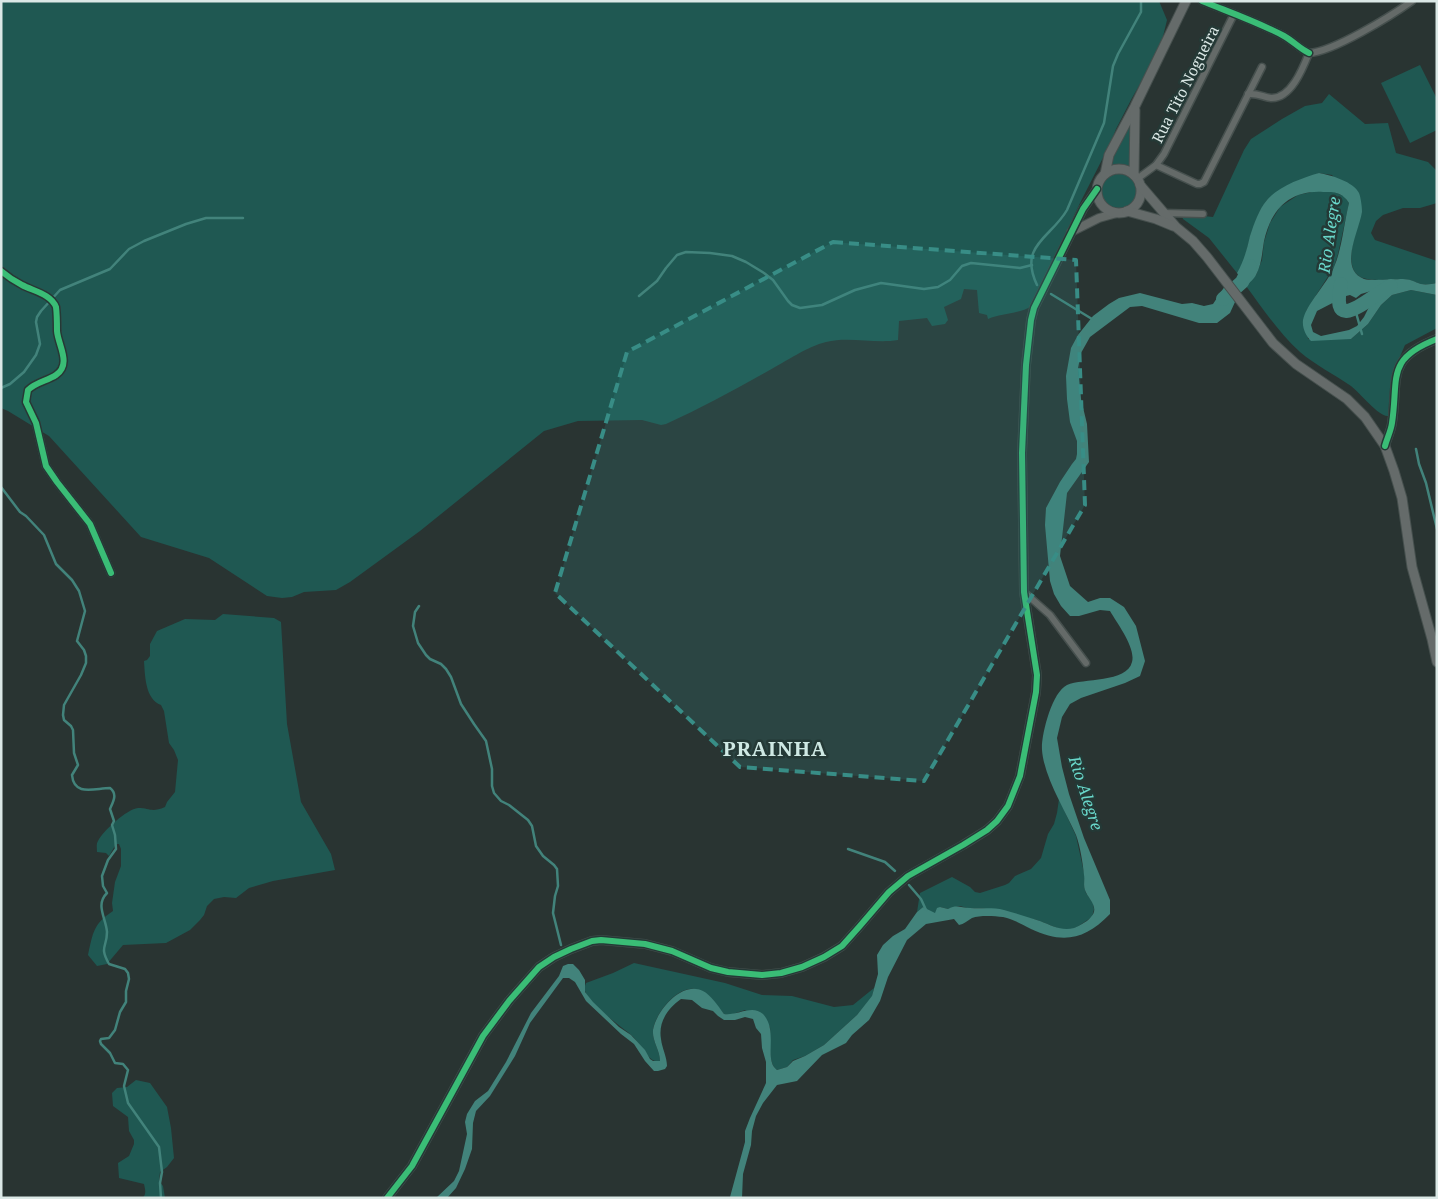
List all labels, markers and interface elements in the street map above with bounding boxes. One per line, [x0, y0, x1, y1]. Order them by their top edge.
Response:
street label: Rua Tito Nogueira [1147, 22, 1223, 146]
water label: Rio Alegre [1313, 195, 1345, 276]
district label: PRAINHA [723, 735, 827, 762]
water label: Rio Alegre [1063, 752, 1108, 833]

